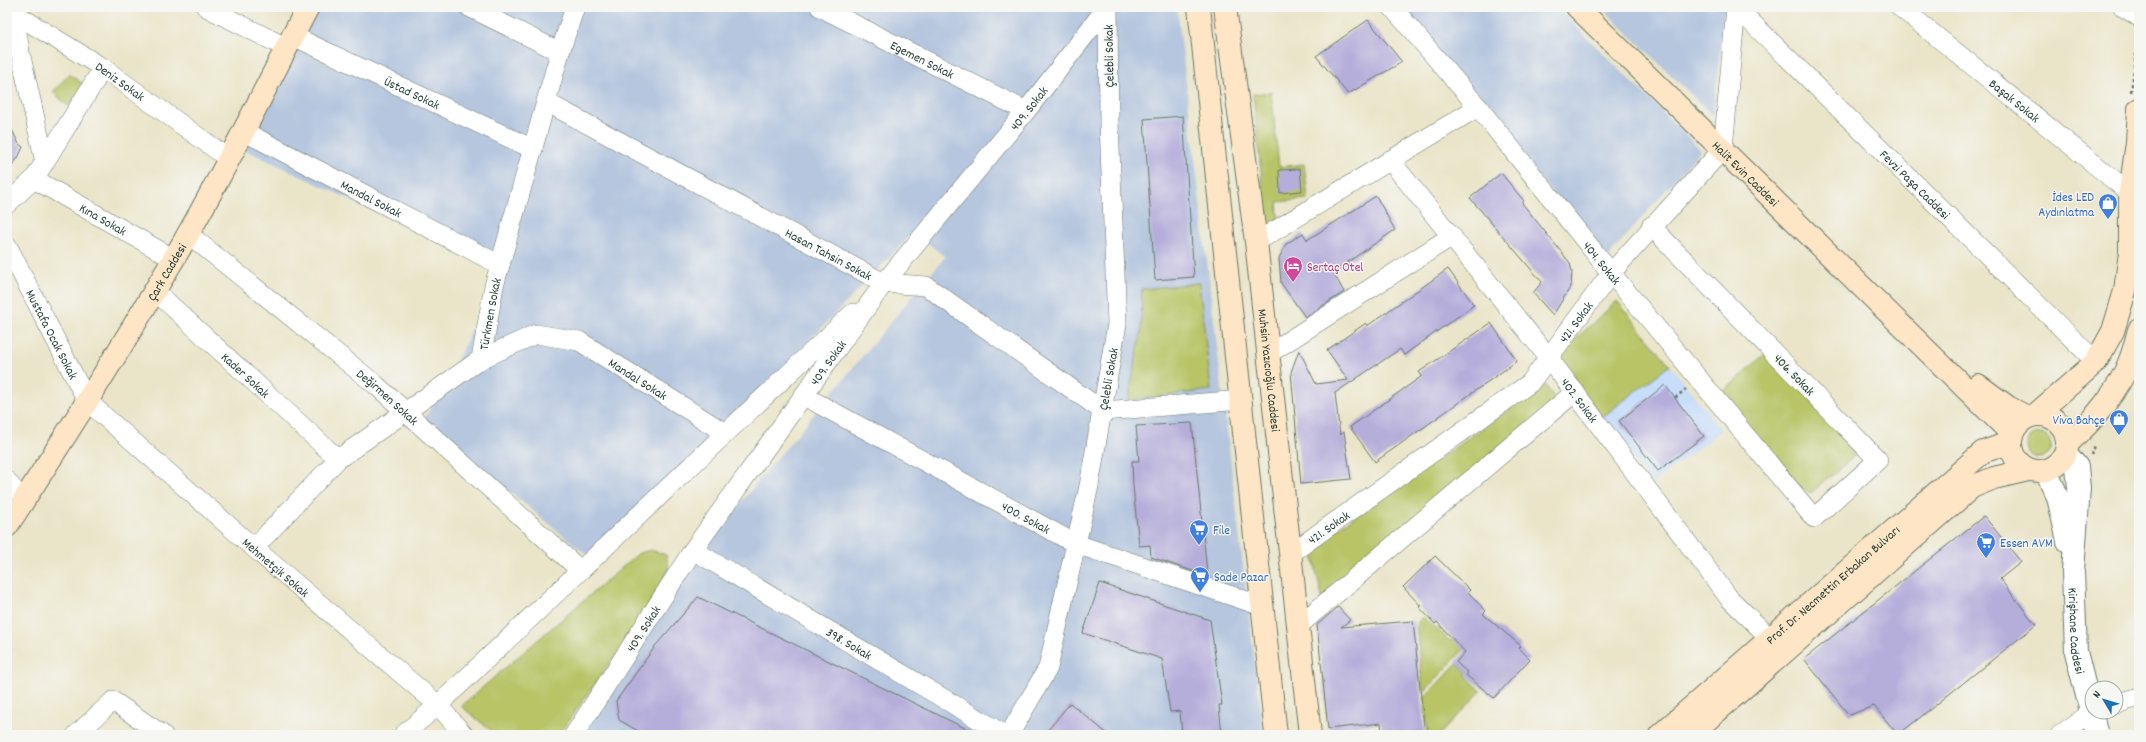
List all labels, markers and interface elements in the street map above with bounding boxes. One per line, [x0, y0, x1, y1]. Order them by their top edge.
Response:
street label: Çelebli Sokak [1100, 24, 1121, 88]
street label: Egemen Sokak [886, 37, 957, 85]
street label: Deniz Sokak [91, 58, 148, 107]
street label: Üstad Sokak [380, 73, 442, 116]
street label: Başak Sokak [1984, 76, 2043, 128]
street label: 409. Sokak [1006, 83, 1054, 136]
street label: Halit Evin Caddesi [1707, 137, 1783, 213]
street label: Fevzi Paşa Caddesi [1874, 147, 1954, 225]
street label: Mandal Sokak [337, 176, 404, 224]
place label: İdes LED Aydınlatma [2038, 189, 2095, 223]
shop icon: İdes LED Aydınlatma [2097, 192, 2119, 220]
street label: Kına Sokak [75, 200, 129, 242]
street label: Hasan Tahsin Sokak [781, 225, 875, 287]
street label: 404. Sokak [1577, 238, 1624, 290]
street label: Çark Caddesi [144, 240, 193, 305]
hotel icon: Sertaç Otel [1282, 255, 1304, 283]
place label: Sertaç Otel [1307, 259, 1363, 278]
street label: Türkmen Sokak [476, 276, 508, 352]
street label: Mustafa Ocak Sokak [19, 287, 81, 383]
street label: 421. Sokak [1556, 298, 1599, 348]
street label: Muhsin Yazıcıoğlu Caddesi [1251, 308, 1284, 434]
street label: 409. Sokak [807, 337, 852, 390]
street label: Çelebli Sokak [1095, 346, 1125, 412]
street label: Kader Sokak [216, 349, 273, 404]
street label: 406. Sokak [1768, 350, 1818, 401]
street label: Mandal Sokak [604, 355, 670, 406]
street label: Değirmen Sokak [351, 366, 422, 431]
street label: 402. Sokak [1555, 375, 1601, 428]
shop icon: Viva Bahçe [2108, 408, 2130, 436]
place label: Viva Bahçe [2053, 412, 2105, 431]
street label: 400. Sokak [997, 498, 1053, 540]
street label: 421. Sokak [1305, 507, 1355, 550]
supermarket icon: File [1188, 518, 1210, 546]
place label: File [1213, 522, 1230, 541]
street label: Prof. Dr. Necmettin Erbakan Bulvarı [1763, 522, 1905, 650]
supermarket icon: Essen AVM [1975, 531, 1997, 559]
street label: Mehmetçik Sokak [237, 535, 312, 603]
place label: Essen AVM [2000, 535, 2053, 554]
supermarket icon: Sade Pazar [1189, 565, 1211, 593]
place label: Sade Pazar [1214, 569, 1269, 588]
street label: Kirişhane Caddesi [2062, 587, 2088, 677]
street label: 409. Sokak [623, 603, 667, 657]
street label: 398. Sokak [822, 624, 875, 666]
north arrow [2084, 680, 2124, 720]
text: N [2090, 688, 2106, 702]

